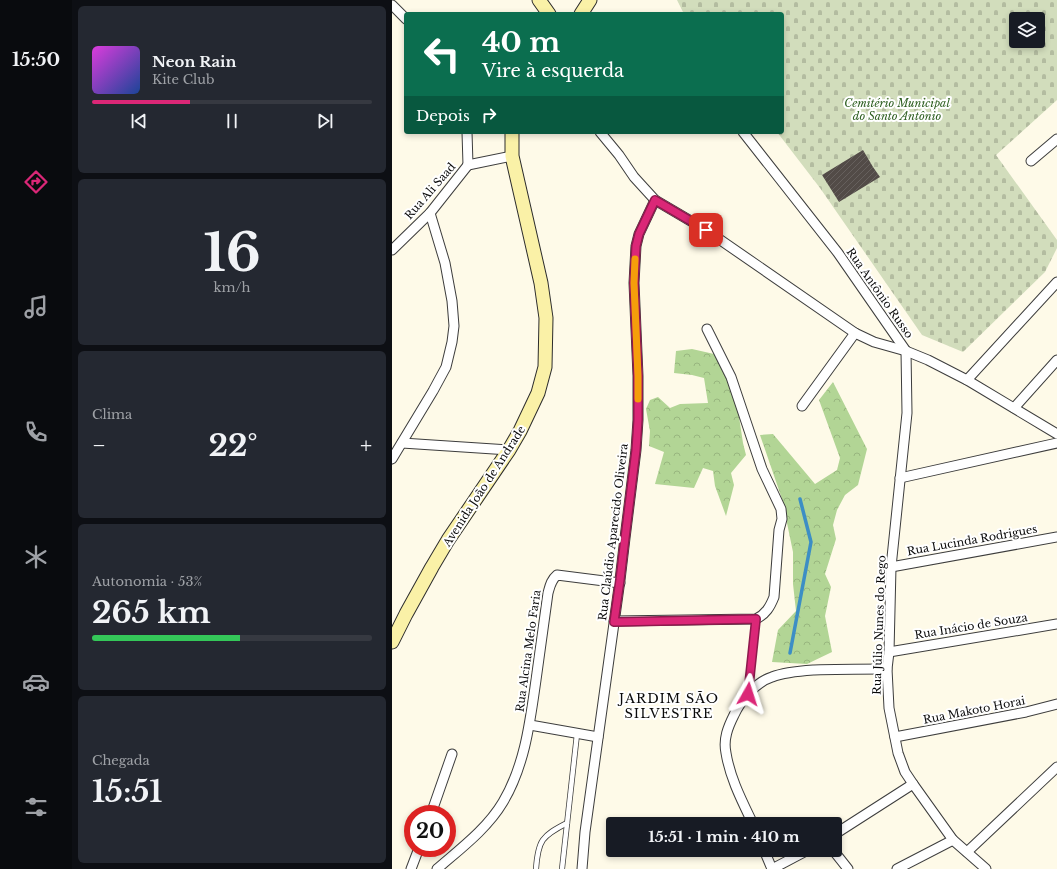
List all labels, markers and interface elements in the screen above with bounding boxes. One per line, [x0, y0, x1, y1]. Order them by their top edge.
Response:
map controls [1009, 12, 1045, 48]
button: layers [1009, 12, 1045, 48]
text: 40 m [482, 25, 560, 60]
icon: left [416, 28, 468, 80]
text: 15:50 [12, 49, 60, 71]
text: Neon Rain [152, 52, 236, 71]
text: Vire à esquerda [482, 60, 624, 82]
text: Kite Club [152, 71, 215, 88]
park label: Cemitério Municipal do Santo Antônio [844, 96, 950, 123]
icon: right [478, 104, 500, 126]
text: Depois [416, 106, 470, 125]
icon: previous [128, 110, 150, 132]
icon: pause [221, 110, 243, 132]
icon: next [314, 110, 336, 132]
street label: Rua Ali Saad [402, 159, 459, 222]
icon: directions [22, 168, 50, 196]
pin [689, 213, 723, 247]
icon: arrive [695, 219, 717, 241]
text: 16 [203, 221, 261, 285]
street label: Rua Antônio Russo [844, 245, 916, 341]
text: km/h [214, 279, 250, 296]
icon: music [22, 293, 50, 321]
text: Clima [92, 406, 132, 423]
icon: phone [22, 418, 50, 446]
street label: Avenida João de Andrade [439, 423, 528, 550]
text: 22° [208, 427, 257, 464]
text: − [92, 432, 106, 459]
text: + [360, 432, 372, 459]
street label: Rua Claúdio Aparecido Oliveira [595, 442, 631, 621]
street label: Rua Lucinda Rodrigues [906, 522, 1038, 558]
icon: climate [22, 543, 50, 571]
street label: Rua Júlio Nunes do Rego [870, 555, 888, 695]
text: Autonomia · 53% [92, 573, 202, 590]
street label: Rua Alcina Melo Faria [512, 588, 544, 713]
text: 265 km [92, 594, 211, 631]
street label: Rua Inácio de Souza [914, 610, 1029, 642]
icon: car [22, 668, 50, 696]
position arrow [727, 673, 769, 715]
district label: JARDIM SÃO SILVESTRE [617, 690, 719, 722]
street label: Rua Makoto Horai [922, 693, 1026, 727]
text: Chegada [92, 752, 150, 769]
text: 15:51 [92, 773, 162, 810]
icon: filters [22, 793, 50, 821]
speed limit sign: 20 [404, 805, 456, 857]
text: 15:51 · 1 min · 410 m [648, 827, 800, 846]

